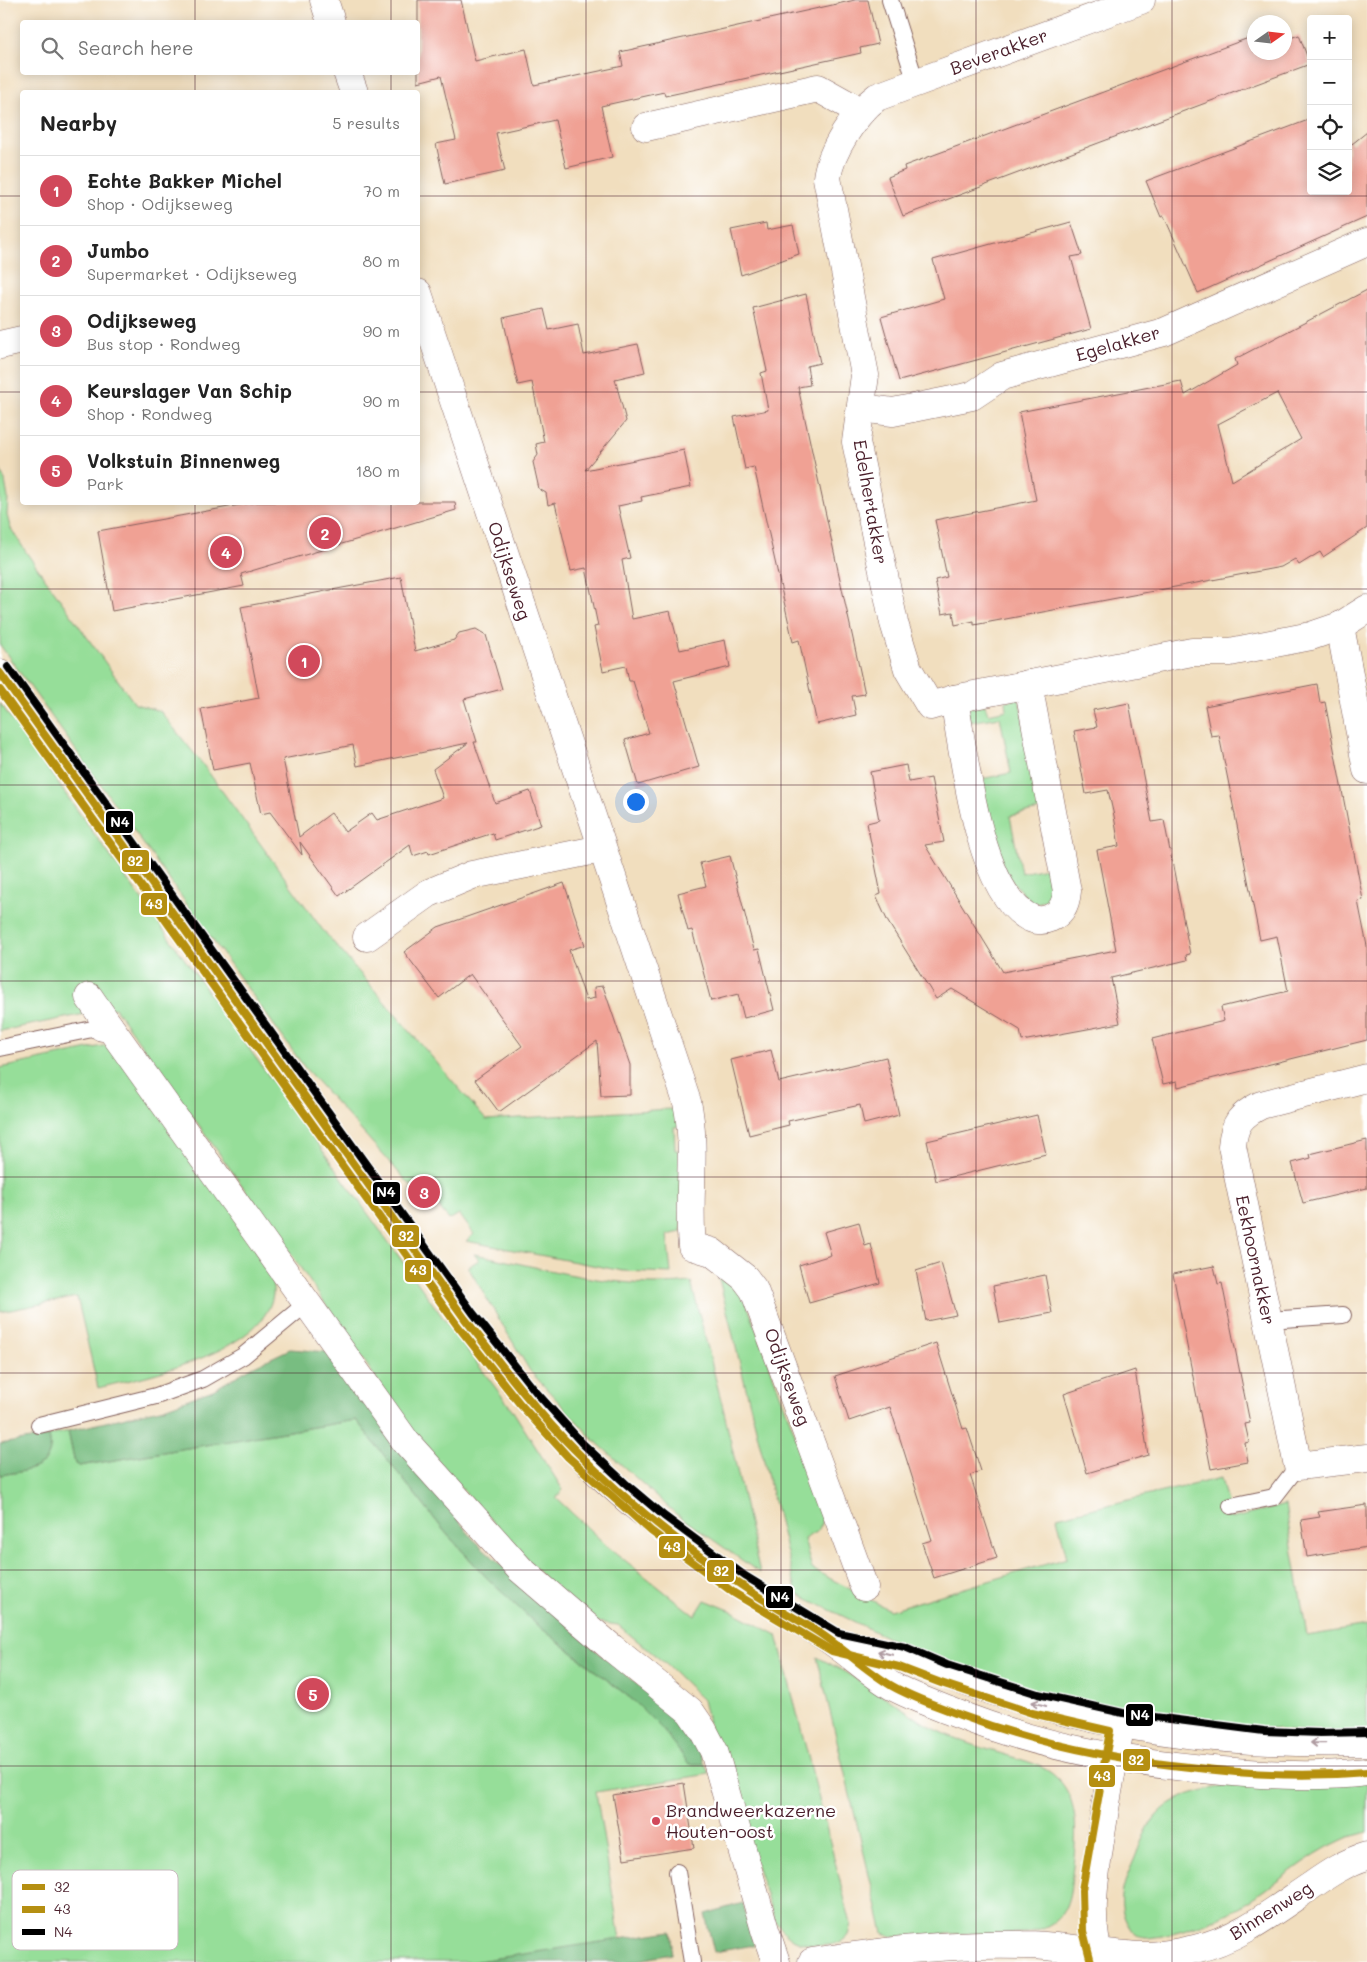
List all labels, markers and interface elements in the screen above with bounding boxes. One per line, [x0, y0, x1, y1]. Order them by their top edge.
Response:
north arrow [1247, 15, 1292, 60]
map controls [1307, 15, 1352, 195]
button: + [1307, 15, 1352, 60]
search box [20, 20, 420, 75]
street label: Beverakker [946, 22, 1051, 80]
icon: search [38, 34, 66, 62]
text: Search here [78, 35, 194, 60]
button: − [1307, 60, 1352, 105]
button: locate [1307, 105, 1352, 150]
text: Nearby [40, 109, 117, 136]
text: 5 results [332, 112, 400, 133]
button: layers [1307, 150, 1352, 195]
text: Echte Bakker Michel [87, 168, 282, 193]
text: 1 [52, 180, 60, 201]
text: 70 m [363, 180, 400, 201]
text: Shop · Odijkseweg [87, 193, 232, 214]
text: Jumbo [87, 238, 149, 263]
text: 2 [52, 250, 60, 271]
text: 80 m [363, 250, 400, 271]
text: Supermarket · Odijkseweg [87, 263, 297, 284]
text: Odijkseweg [87, 308, 196, 333]
text: 3 [51, 320, 61, 341]
text: 90 m [363, 320, 400, 341]
street label: Egelakker [1073, 320, 1163, 367]
text: Bus stop · Rondweg [87, 333, 240, 354]
text: Keurslager Van Schip [87, 378, 292, 403]
text: 4 [51, 390, 61, 411]
text: 90 m [363, 390, 400, 411]
text: Shop · Rondweg [87, 403, 212, 424]
street label: Edelhertakker [848, 438, 894, 566]
text: Volkstuin Binnenweg [87, 448, 280, 473]
text: 5 [51, 460, 61, 481]
text: 180 m [355, 460, 400, 481]
text: Park [87, 473, 123, 494]
pin: 2 [309, 514, 341, 552]
street label: Odijkseweg [483, 518, 537, 623]
pin: 4 [210, 533, 242, 571]
pin: 1 [288, 642, 320, 680]
your location [623, 789, 649, 815]
line badge: N4 [105, 810, 134, 834]
text: N4 [110, 812, 130, 831]
line badge: 32 [121, 849, 150, 873]
text: 32 [127, 851, 143, 870]
line badge: 43 [140, 892, 168, 916]
text: 43 [145, 894, 163, 913]
pin: 3 [408, 1173, 440, 1211]
line badge: N4 [372, 1181, 401, 1205]
text: N4 [376, 1182, 396, 1201]
street label: Eekhoornakker [1231, 1193, 1281, 1327]
line badge: 32 [391, 1224, 420, 1248]
text: 32 [398, 1226, 414, 1245]
line badge: 43 [404, 1259, 432, 1283]
text: 43 [409, 1260, 427, 1279]
street label: Odijkseweg [759, 1325, 817, 1429]
line badge: 43 [658, 1535, 686, 1559]
text: 43 [663, 1537, 681, 1556]
line badge: 32 [706, 1559, 735, 1583]
text: 32 [713, 1561, 729, 1580]
line badge: N4 [765, 1585, 794, 1609]
text: N4 [770, 1587, 790, 1606]
one-way arrow [878, 1648, 894, 1657]
pin: 5 [297, 1675, 329, 1713]
one-way arrow [1032, 1699, 1048, 1709]
line badge: N4 [1125, 1703, 1154, 1727]
text: N4 [1130, 1705, 1150, 1724]
one-way arrow [1311, 1738, 1327, 1748]
line badge: 32 [1122, 1748, 1151, 1772]
text: 32 [1128, 1750, 1144, 1769]
line badge: 43 [1088, 1764, 1116, 1788]
text: 43 [1093, 1766, 1111, 1785]
place label: Brandweerkazerne Houten-oost [666, 1798, 836, 1843]
marker: Brandweerkazerne Houten-oost [650, 1815, 662, 1827]
legend [12, 1870, 178, 1950]
street label: Binnenweg [1225, 1875, 1316, 1945]
text: 32 [54, 1877, 70, 1896]
text: 43 [54, 1899, 70, 1918]
text: N4 [54, 1922, 73, 1941]

